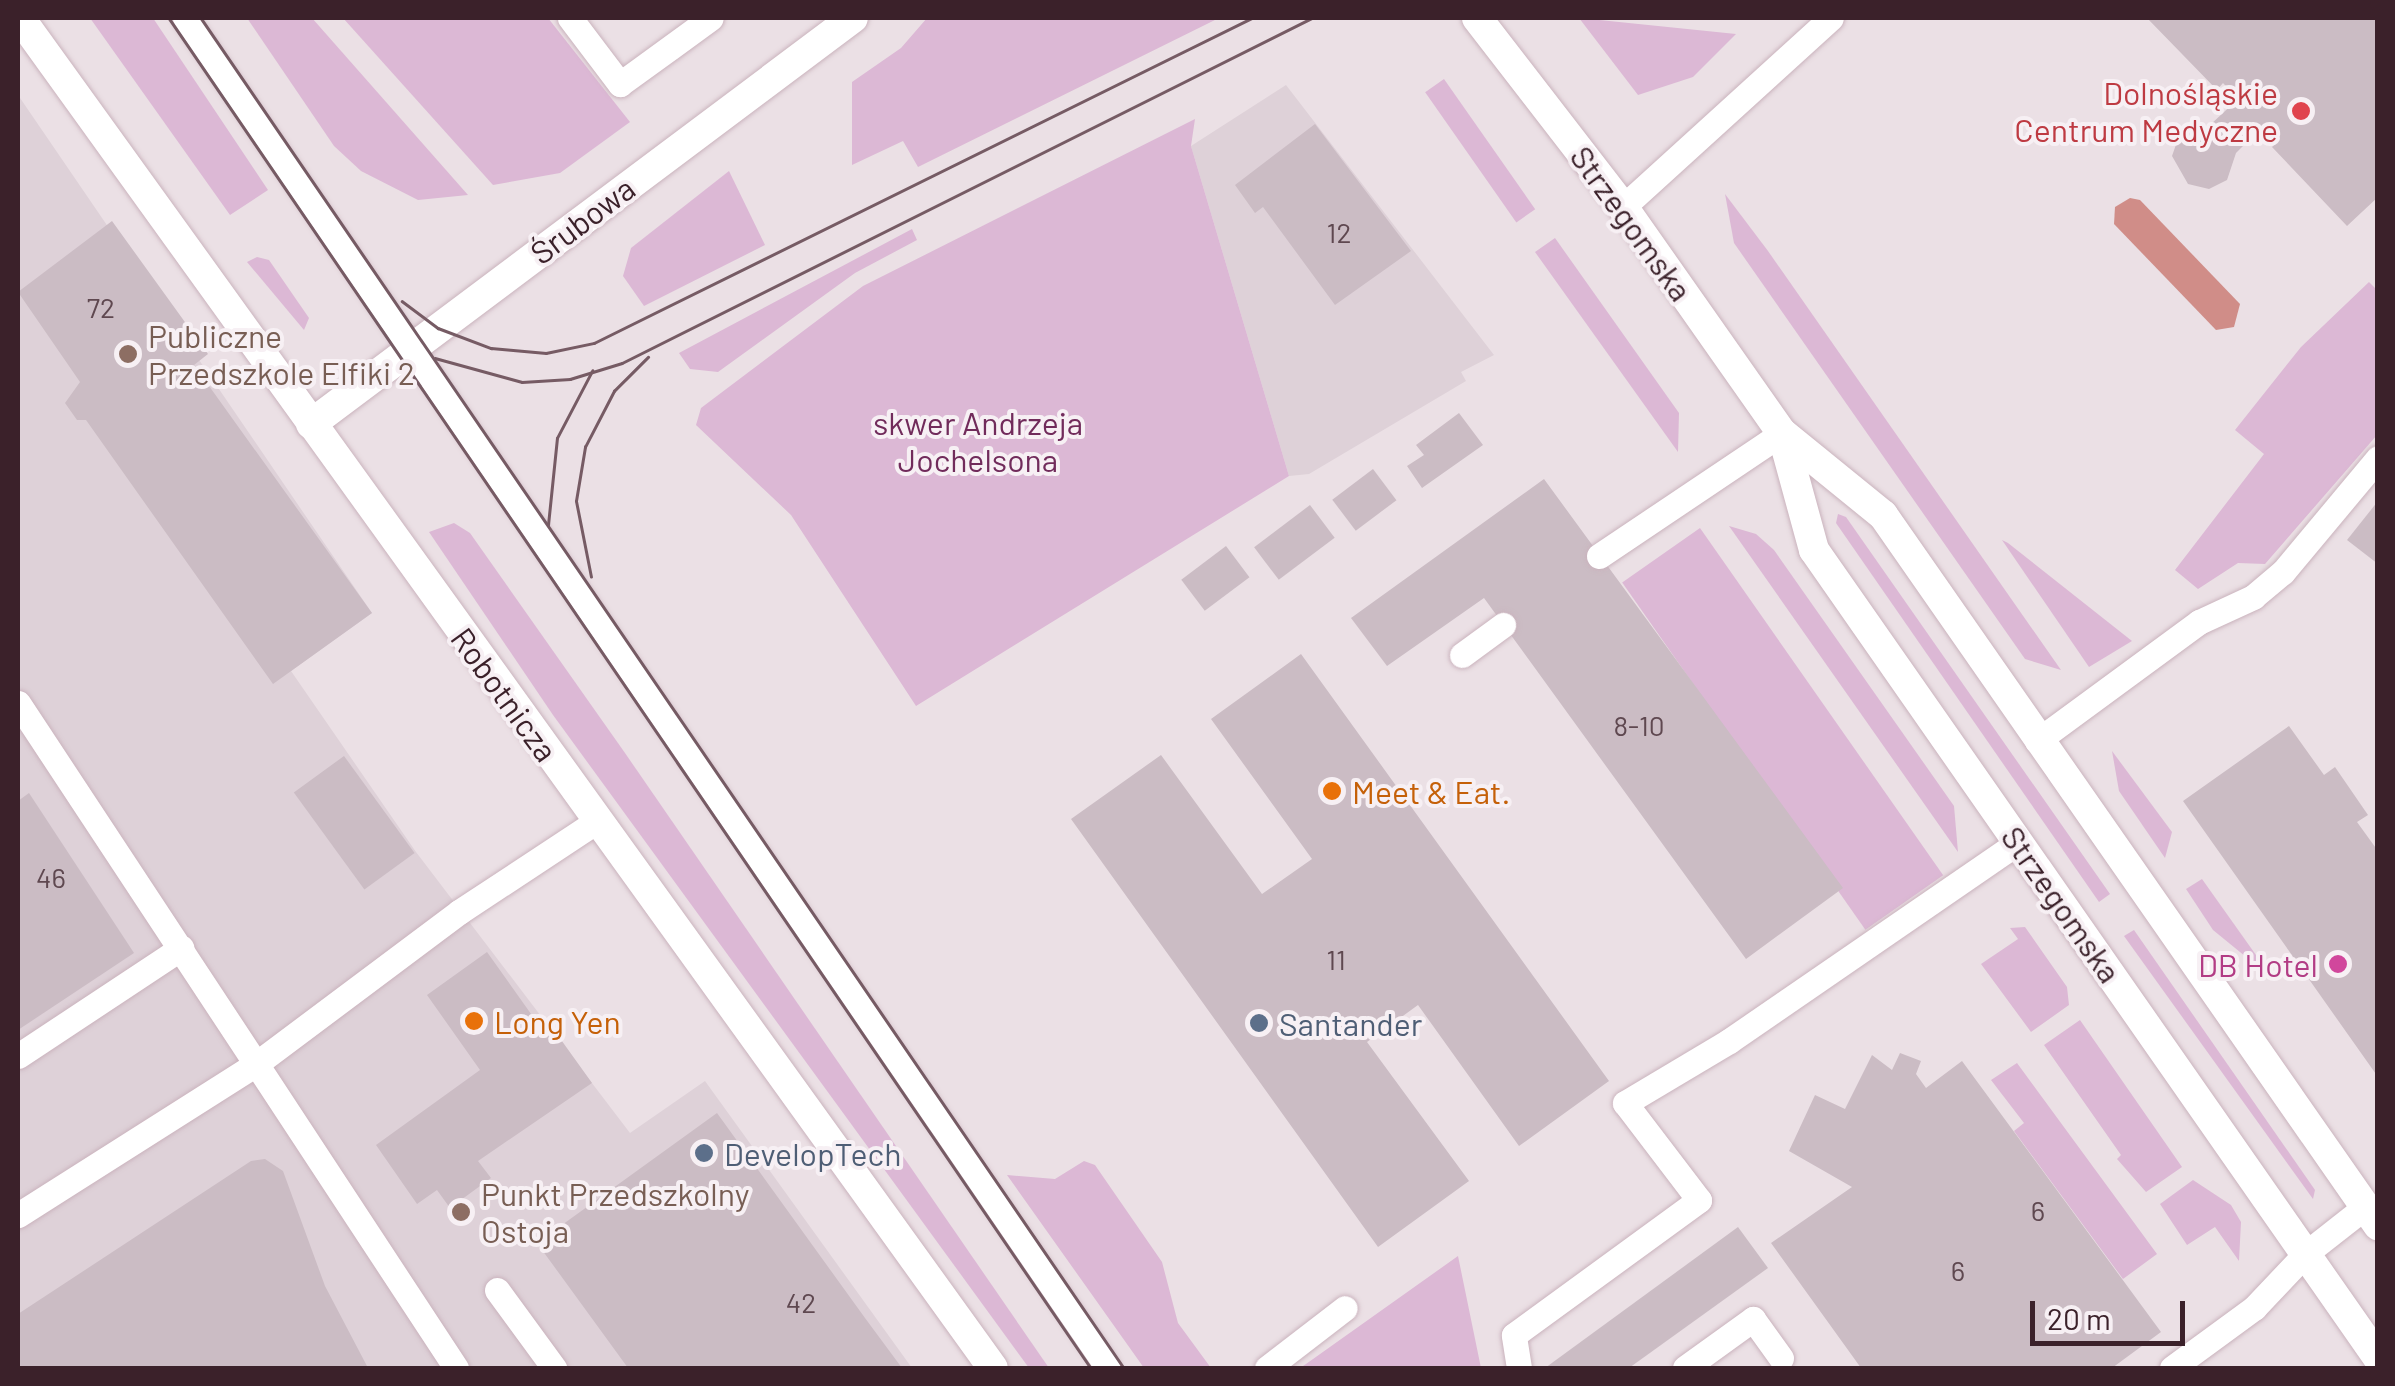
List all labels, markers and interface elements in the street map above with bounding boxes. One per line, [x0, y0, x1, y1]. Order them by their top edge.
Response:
place label: Dolnośląskie Centrum Medyczne [2014, 74, 2278, 149]
marker: Dolnośląskie Centrum Medyczne [2288, 98, 2314, 124]
street label: Strzegomska [1563, 138, 1701, 308]
street label: Śrubowa [522, 168, 642, 272]
house number: 12 [1327, 215, 1351, 249]
house number: 72 [87, 290, 115, 324]
place label: Publiczne Przedszkole Elfiki 2 [148, 317, 415, 392]
marker: Publiczne Przedszkole Elfiki 2 [117, 343, 139, 365]
park label: skwer Andrzeja Jochelsona [873, 404, 1083, 479]
street label: Robotnicza [444, 620, 566, 768]
house number: 8-10 [1613, 708, 1665, 742]
place label: Meet & Eat. [1352, 772, 1510, 810]
marker: Meet & Eat. [1321, 780, 1343, 802]
street label: Strzegomska [1994, 818, 2130, 990]
house number: 46 [36, 860, 66, 894]
house number: 11 [1326, 942, 1346, 976]
place label: DB Hotel [2198, 945, 2318, 983]
marker: DB Hotel [2327, 953, 2349, 975]
place label: Long Yen [494, 1002, 621, 1040]
place label: Santander [1279, 1004, 1422, 1042]
marker: Long Yen [463, 1010, 485, 1032]
marker: Santander [1248, 1012, 1270, 1034]
place label: DevelopTech [724, 1134, 902, 1172]
marker: DevelopTech [693, 1142, 715, 1164]
place label: Punkt Przedszkolny Ostoja [481, 1175, 749, 1250]
house number: 6 [2031, 1193, 2045, 1227]
marker: Punkt Przedszkolny Ostoja [450, 1201, 472, 1223]
house number: 6 [1951, 1253, 1965, 1287]
scale bar [2035, 1281, 2190, 1343]
house number: 42 [786, 1285, 816, 1319]
text: 20 m [2047, 1300, 2111, 1336]

